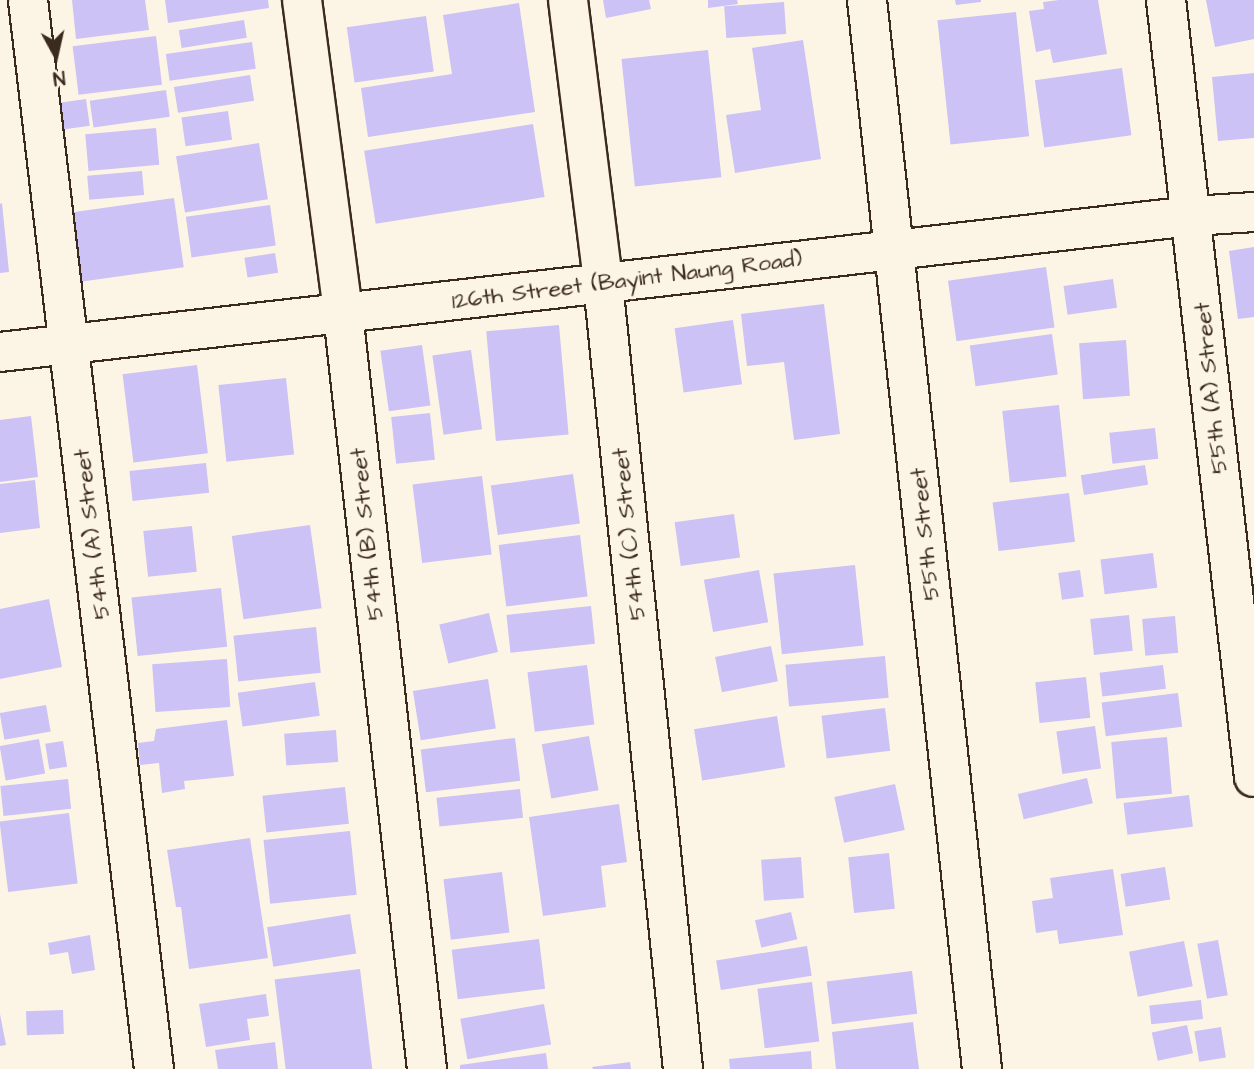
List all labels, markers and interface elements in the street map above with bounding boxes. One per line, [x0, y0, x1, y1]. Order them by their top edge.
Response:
north arrow [21, 21, 91, 91]
text: N [51, 63, 67, 91]
street label: 126th Street (Bayint Naung Road) [450, 245, 804, 315]
street label: 55th (A) Street [1188, 301, 1234, 475]
street label: 54th (B) Street [344, 446, 390, 622]
street label: 54th (C) Street [606, 446, 652, 622]
street label: 54th (A) Street [68, 447, 116, 621]
street label: 55th Street [904, 466, 946, 602]

